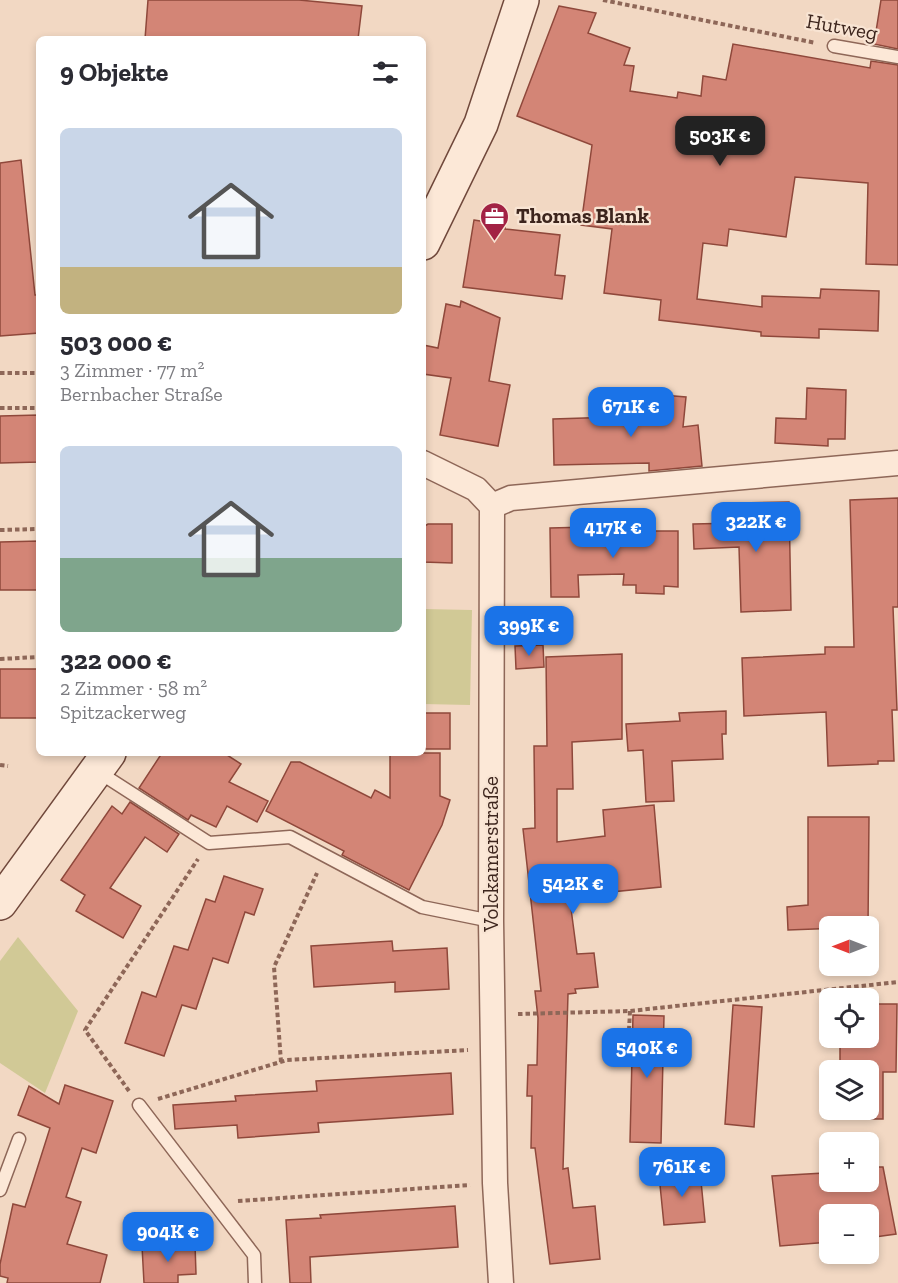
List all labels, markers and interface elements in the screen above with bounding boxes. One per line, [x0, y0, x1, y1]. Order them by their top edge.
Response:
street label: Hutweg [804, 8, 880, 45]
text: 9 Objekte [60, 56, 168, 88]
icon: filters [369, 56, 402, 89]
pin: 503K € [671, 116, 769, 167]
text: 503K € [689, 123, 751, 147]
icon: home [177, 167, 285, 275]
office icon: Thomas Blank [479, 200, 511, 242]
place label: Thomas Blank [516, 203, 650, 228]
text: 503 000 € [60, 326, 172, 358]
text: 3 Zimmer · 77 m² [60, 358, 205, 382]
text: Bernbacher Straße [60, 382, 223, 406]
pin: 671K € [582, 387, 680, 438]
text: 671K € [602, 394, 660, 418]
icon: home [177, 485, 285, 593]
pin: 322K € [707, 502, 805, 553]
pin: 417K € [564, 508, 662, 559]
text: 322K € [725, 509, 787, 533]
text: 417K € [584, 515, 642, 539]
pin: 399K € [480, 606, 578, 657]
text: 399K € [498, 613, 560, 637]
text: 322 000 € [60, 644, 172, 676]
text: 2 Zimmer · 58 m² [60, 676, 207, 700]
text: Spitzackerweg [60, 700, 186, 724]
street label: Volckamerstraße [478, 776, 503, 933]
pin: 542K € [524, 864, 622, 915]
text: 542K € [542, 871, 604, 895]
north arrow [819, 916, 879, 976]
map controls [819, 916, 879, 1264]
button: locate [819, 988, 879, 1048]
pin: 540K € [598, 1028, 696, 1079]
text: 540K € [616, 1035, 678, 1059]
button: layers [819, 1060, 879, 1120]
button: + [819, 1132, 879, 1192]
pin: 761K € [633, 1147, 731, 1198]
text: 761K € [653, 1154, 711, 1178]
button: − [819, 1204, 879, 1264]
pin: 904K € [119, 1212, 217, 1263]
text: 904K € [137, 1219, 199, 1243]

